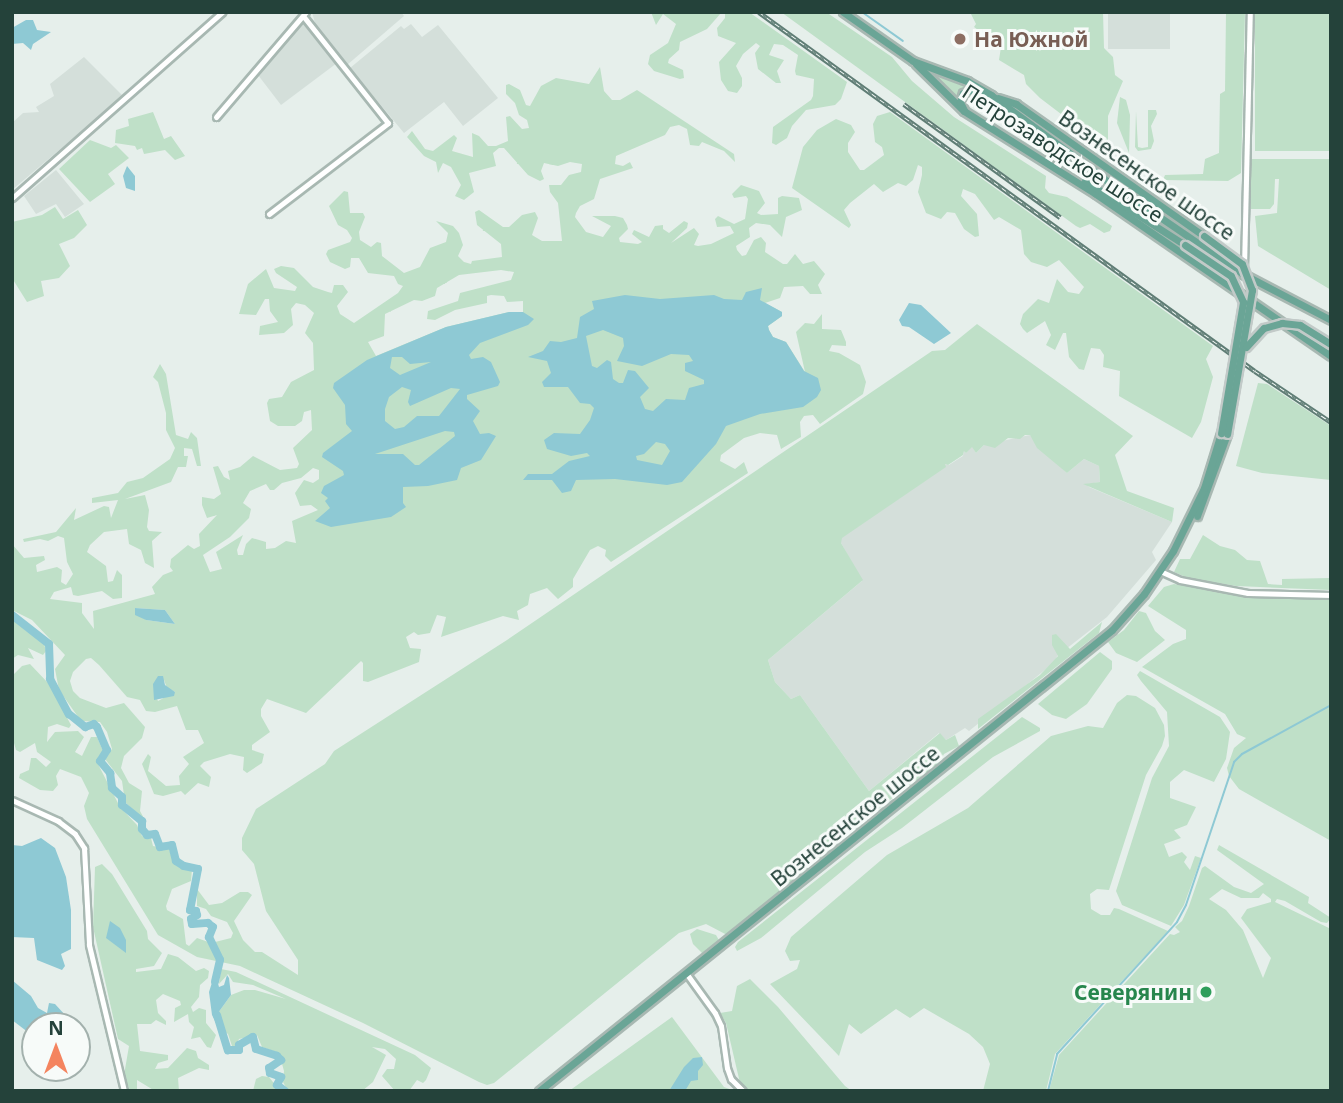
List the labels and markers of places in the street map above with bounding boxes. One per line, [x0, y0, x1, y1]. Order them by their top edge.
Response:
place label: На Южной [974, 26, 1088, 52]
marker: На Южной [952, 31, 968, 47]
place label: Северянин [1074, 979, 1192, 1005]
marker: Северянин [1198, 984, 1214, 1000]

